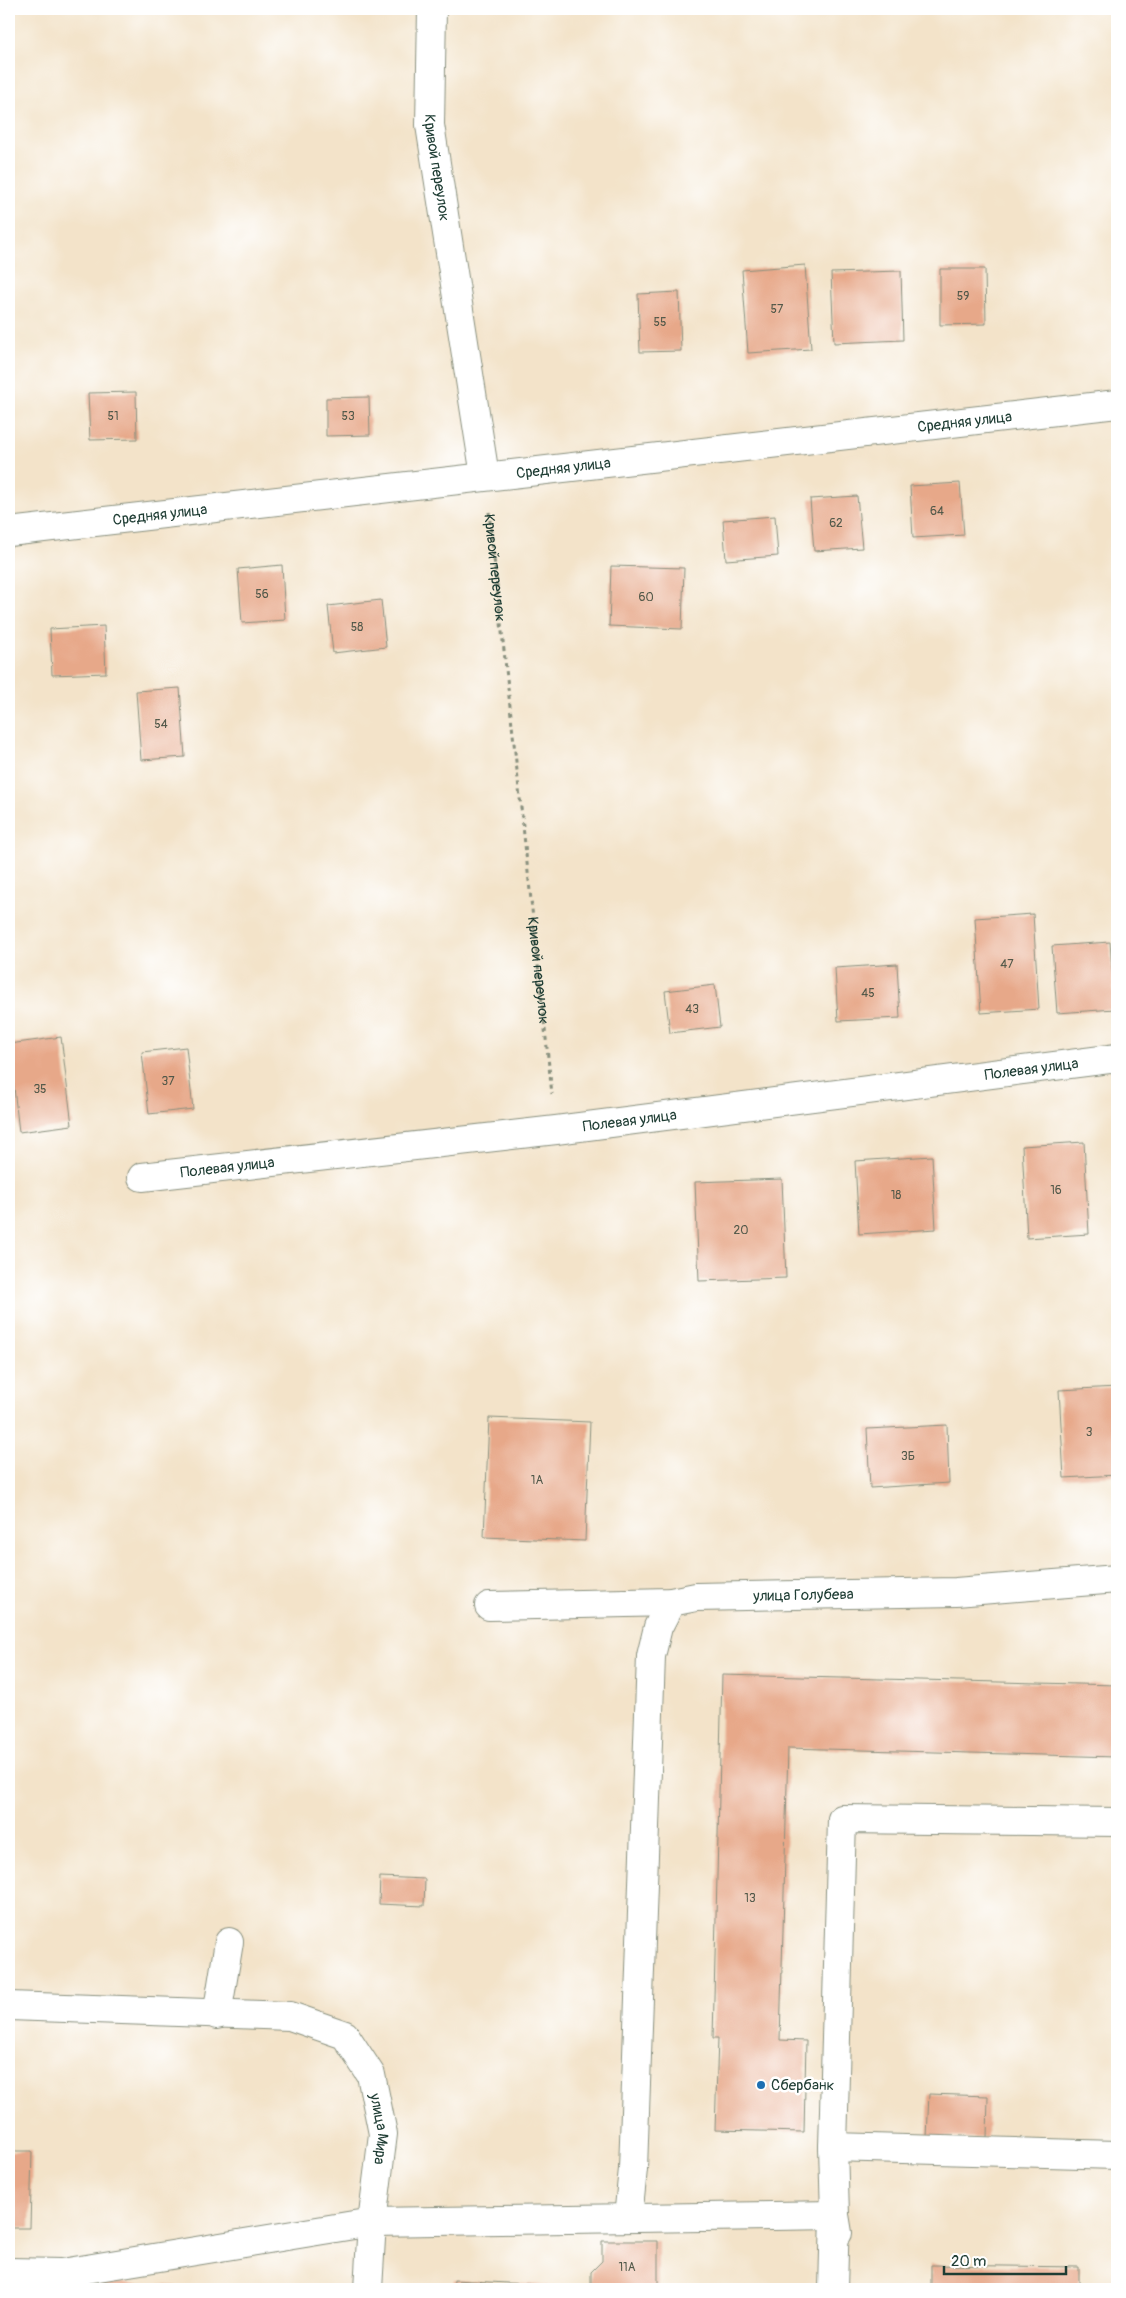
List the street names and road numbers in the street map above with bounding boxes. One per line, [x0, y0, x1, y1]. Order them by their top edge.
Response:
street label: Кривой переулок [420, 114, 454, 223]
street label: Средняя улица [916, 407, 1013, 436]
street label: Средняя улица [515, 453, 612, 483]
street label: Средняя улица [112, 500, 208, 529]
street label: Кривой переулок [480, 513, 510, 623]
street label: Кривой переулок [523, 916, 554, 1025]
street label: Полевая улица [983, 1054, 1080, 1084]
street label: Полевая улица [582, 1105, 678, 1136]
street label: Полевая улица [179, 1153, 275, 1182]
street label: улица Голубева [752, 1584, 854, 1605]
street label: улица Мира [365, 2091, 393, 2166]

